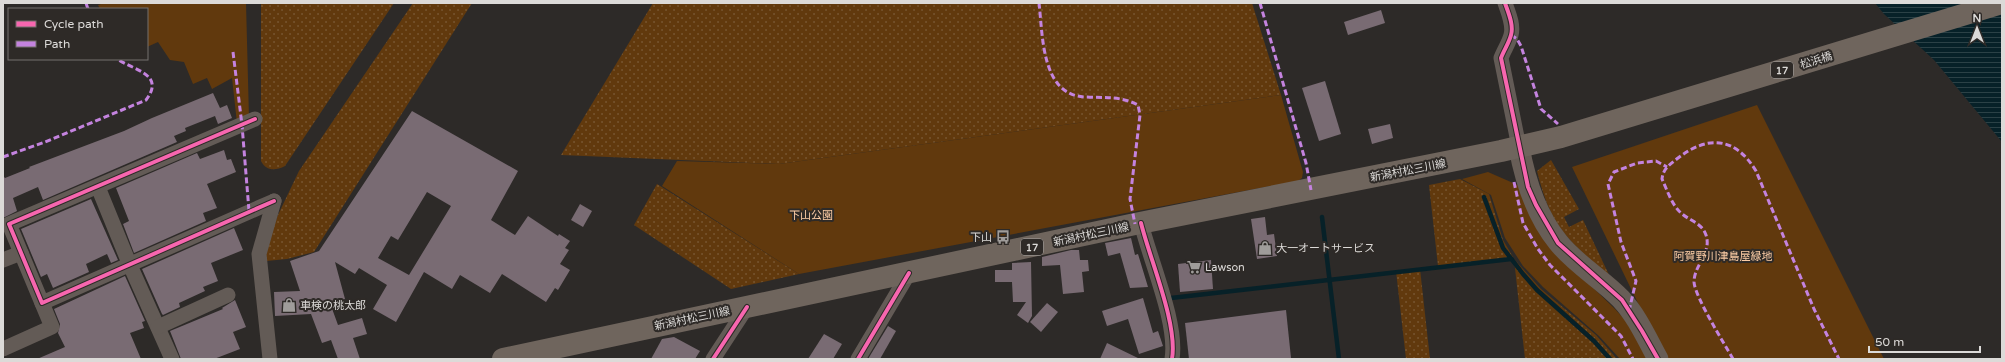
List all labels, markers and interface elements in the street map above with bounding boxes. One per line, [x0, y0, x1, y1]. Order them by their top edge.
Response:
legend [8, 8, 148, 60]
north arrow [1957, 8, 1997, 48]
text: N [1973, 12, 1981, 25]
text: Cycle path [44, 17, 103, 31]
text: Path [44, 37, 70, 51]
street label: 松浜橋 [1798, 49, 1834, 72]
road number: 17 [1771, 62, 1793, 78]
street label: 新潟村松三川線 [1369, 157, 1447, 184]
park label: 下山公園 [789, 209, 833, 222]
street label: 新潟村松三川線 [1052, 220, 1130, 249]
bus stop icon: 下山 [995, 229, 1011, 245]
place label: 下山 [970, 231, 992, 244]
road number: 17 [1021, 239, 1043, 255]
shop icon: 大一オートサービス [1257, 240, 1273, 256]
place label: 大一オートサービス [1276, 242, 1375, 255]
park label: 阿賀野川津島屋緑地 [1674, 250, 1773, 263]
supermarket icon: Lawson [1186, 259, 1202, 275]
place label: Lawson [1205, 261, 1245, 274]
shop icon: 車検の桃太郎 [281, 297, 297, 313]
place label: 車検の桃太郎 [300, 299, 366, 312]
street label: 新潟村松三川線 [653, 304, 731, 333]
scale bar [1869, 328, 1980, 354]
text: 50 m [1875, 335, 1904, 349]

